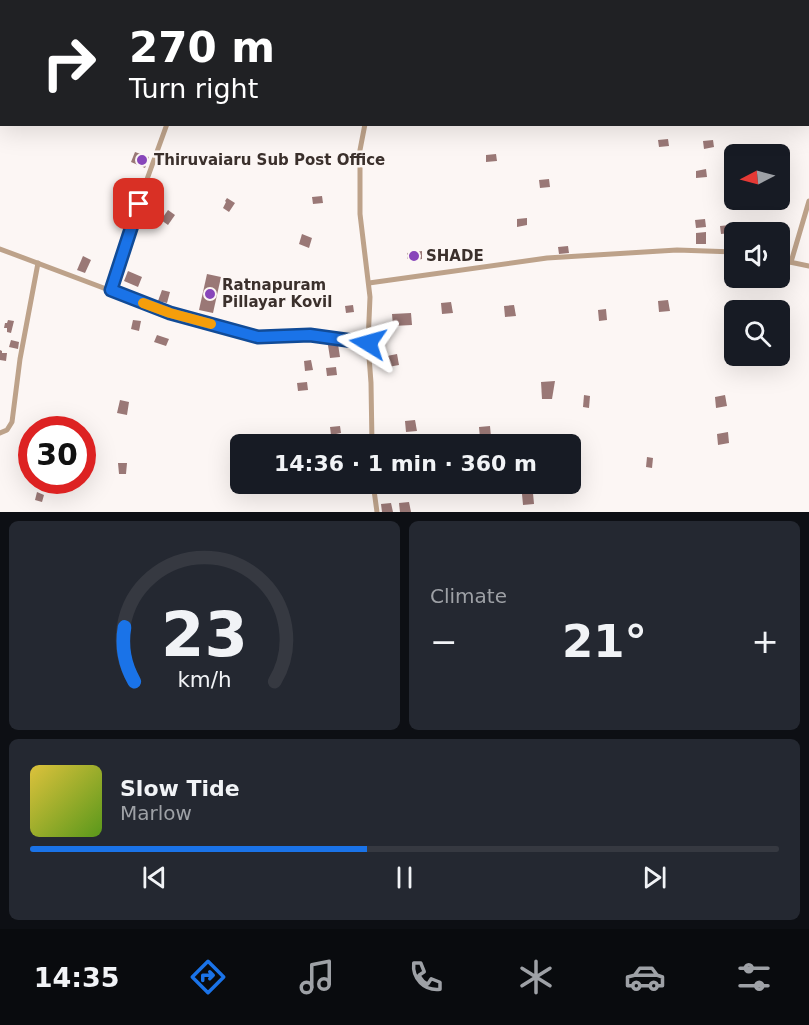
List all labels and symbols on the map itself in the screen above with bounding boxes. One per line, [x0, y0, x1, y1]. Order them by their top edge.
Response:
north arrow [724, 144, 790, 210]
place label: Thiruvaiaru Sub Post Office [154, 151, 385, 169]
marker: Thiruvaiaru Sub Post Office [135, 153, 149, 167]
pin [113, 178, 164, 229]
place label: SHADE [426, 247, 484, 265]
marker: SHADE [407, 249, 421, 263]
place label: Ratnapuram Pillayar Kovil [222, 276, 332, 311]
marker: Ratnapuram Pillayar Kovil [203, 287, 217, 301]
position arrow [336, 311, 400, 375]
speed limit sign: 30 [18, 416, 96, 494]

